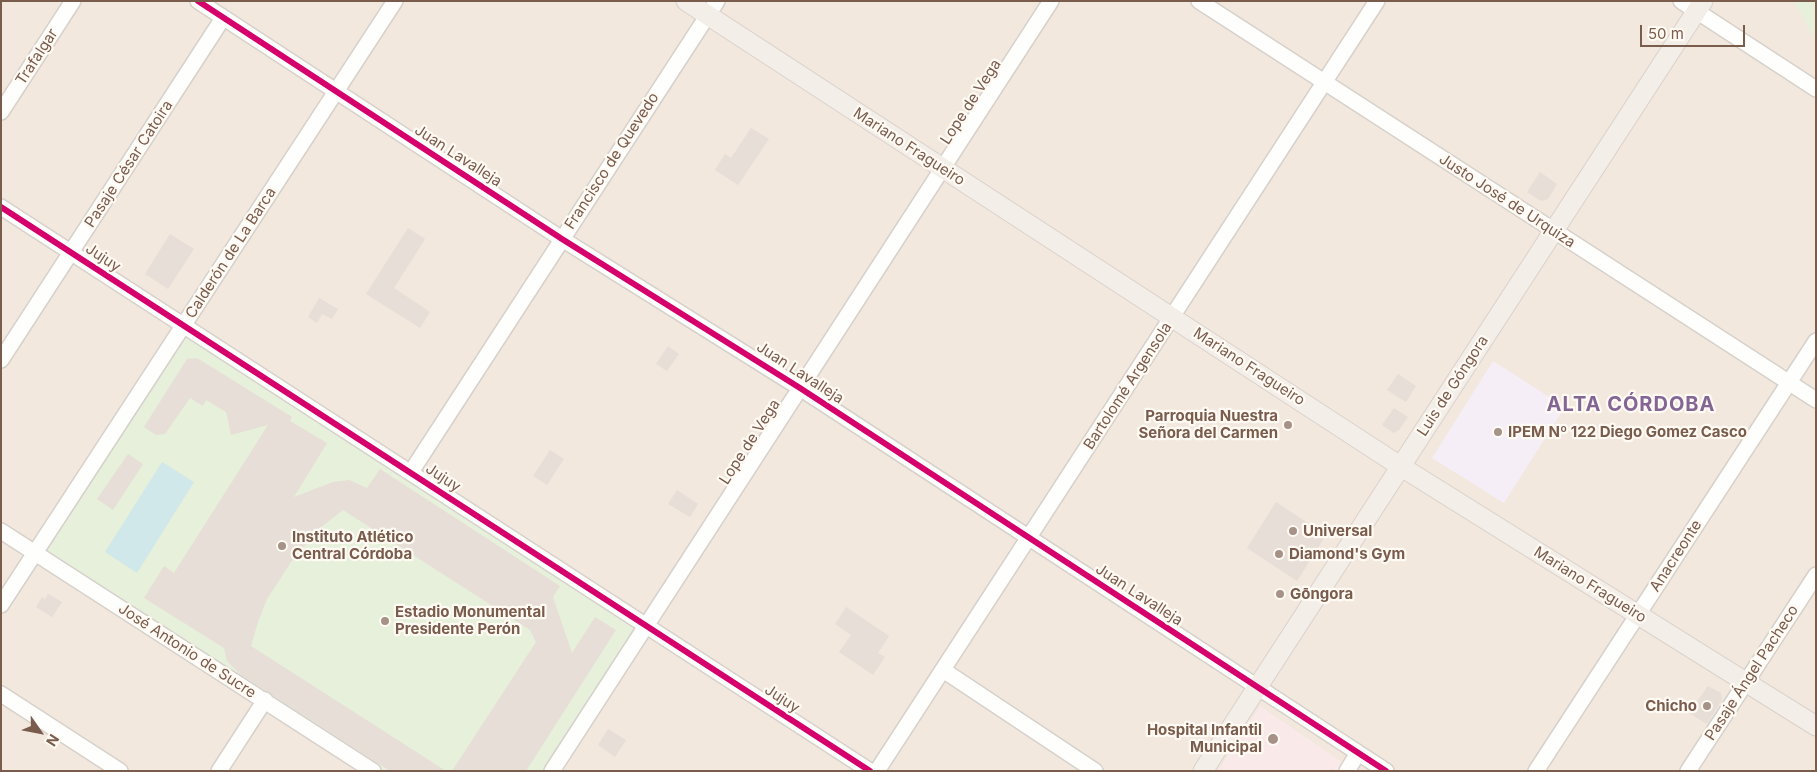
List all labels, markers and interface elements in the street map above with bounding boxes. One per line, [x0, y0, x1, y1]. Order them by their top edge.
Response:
scale bar [1642, 15, 1747, 47]
text: 50 m [1648, 24, 1684, 43]
street label: Trafalgar [12, 25, 62, 89]
street label: Lope de Vega [937, 56, 1005, 148]
street label: Francisco de Quevedo [561, 89, 663, 233]
street label: Pasaje César Catoira [81, 97, 177, 231]
street label: Mariano Fragueiro [850, 104, 968, 190]
street label: Juan Lavalleja [411, 121, 505, 191]
street label: Justo José de Urquiza [1435, 150, 1579, 252]
street label: Calderón de La Barca [182, 184, 280, 322]
street label: Jujuy [82, 240, 124, 276]
street label: Bartolomé Argensola [1080, 319, 1176, 453]
street label: Mariano Fragueiro [1190, 324, 1308, 410]
street label: Luis de Góngora [1414, 332, 1492, 440]
street label: Juan Lavalleja [753, 338, 847, 408]
district label: ALTA CÓRDOBA [1545, 393, 1717, 417]
street label: Lope de Vega [716, 396, 784, 488]
place label: Parroquia Nuestra Señora del Carmen [1139, 407, 1278, 442]
marker: Parroquia Nuestra Señora del Carmen [1282, 419, 1294, 431]
place label: IPEM Nº 122 Diego Gomez Casco [1508, 423, 1747, 441]
marker: IPEM Nº 122 Diego Gomez Casco [1492, 426, 1504, 438]
street label: Jujuy [422, 460, 464, 496]
street label: Anacreonte [1646, 517, 1706, 595]
place label: Universal [1303, 522, 1372, 540]
marker: Universal [1287, 525, 1299, 537]
place label: Instituto Atlético Central Córdoba [292, 528, 413, 563]
marker: Instituto Atlético Central Córdoba [276, 540, 288, 552]
street label: Mariano Fragueiro [1530, 543, 1650, 627]
place label: Diamond's Gym [1289, 545, 1405, 563]
marker: Diamond's Gym [1273, 548, 1285, 560]
street label: Juan Lavalleja [1092, 560, 1186, 630]
place label: Gōngora [1290, 585, 1353, 603]
marker: Gōngora [1274, 588, 1286, 600]
street label: José Antonio de Sucre [115, 600, 259, 702]
street label: Pasaje Ángel Pacheco [1702, 602, 1802, 744]
place label: Estadio Monumental Presidente Perón [395, 603, 545, 638]
marker: Estadio Monumental Presidente Perón [379, 615, 391, 627]
street label: Jujuy [761, 681, 803, 717]
place label: Chicho [1645, 697, 1697, 715]
marker: Chicho [1701, 700, 1713, 712]
north arrow [15, 707, 65, 757]
place label: Hospital Infantil Municipal [1147, 721, 1262, 756]
text: N [43, 731, 63, 750]
marker: Hospital Infantil Municipal [1266, 732, 1280, 746]

